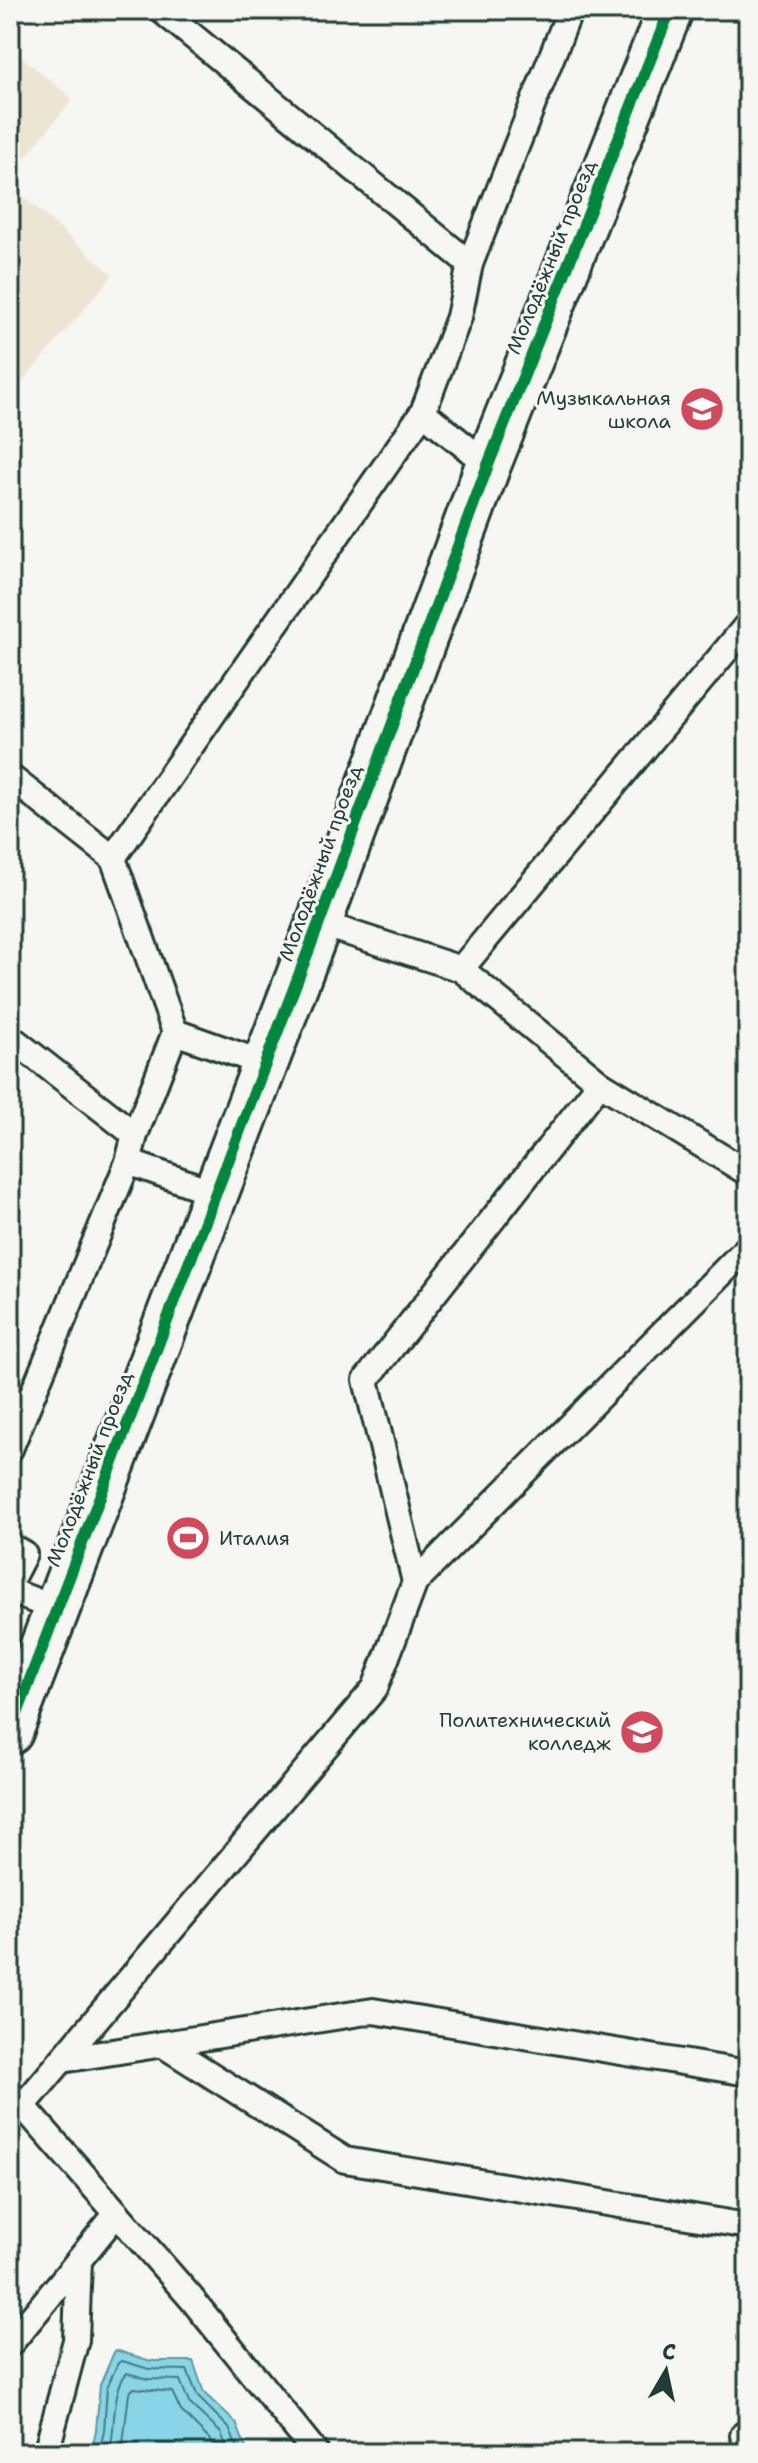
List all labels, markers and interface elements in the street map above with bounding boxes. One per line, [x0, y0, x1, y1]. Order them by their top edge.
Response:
street label: Молодёжный проезд [500, 156, 602, 358]
place label: Музыкальная школа [536, 385, 672, 434]
school or university icon: Музыкальная школа [678, 385, 726, 433]
street label: Молодёжный проезд [272, 761, 368, 965]
street label: Молодёжный проезд [40, 1367, 138, 1570]
sports icon: Италия [164, 1514, 212, 1562]
place label: Италия [219, 1525, 290, 1551]
place label: Политехнический колледж [439, 1707, 611, 1756]
school or university icon: Политехнический колледж [618, 1708, 666, 1756]
north arrow [626, 2331, 706, 2411]
text: С [660, 2336, 678, 2367]

